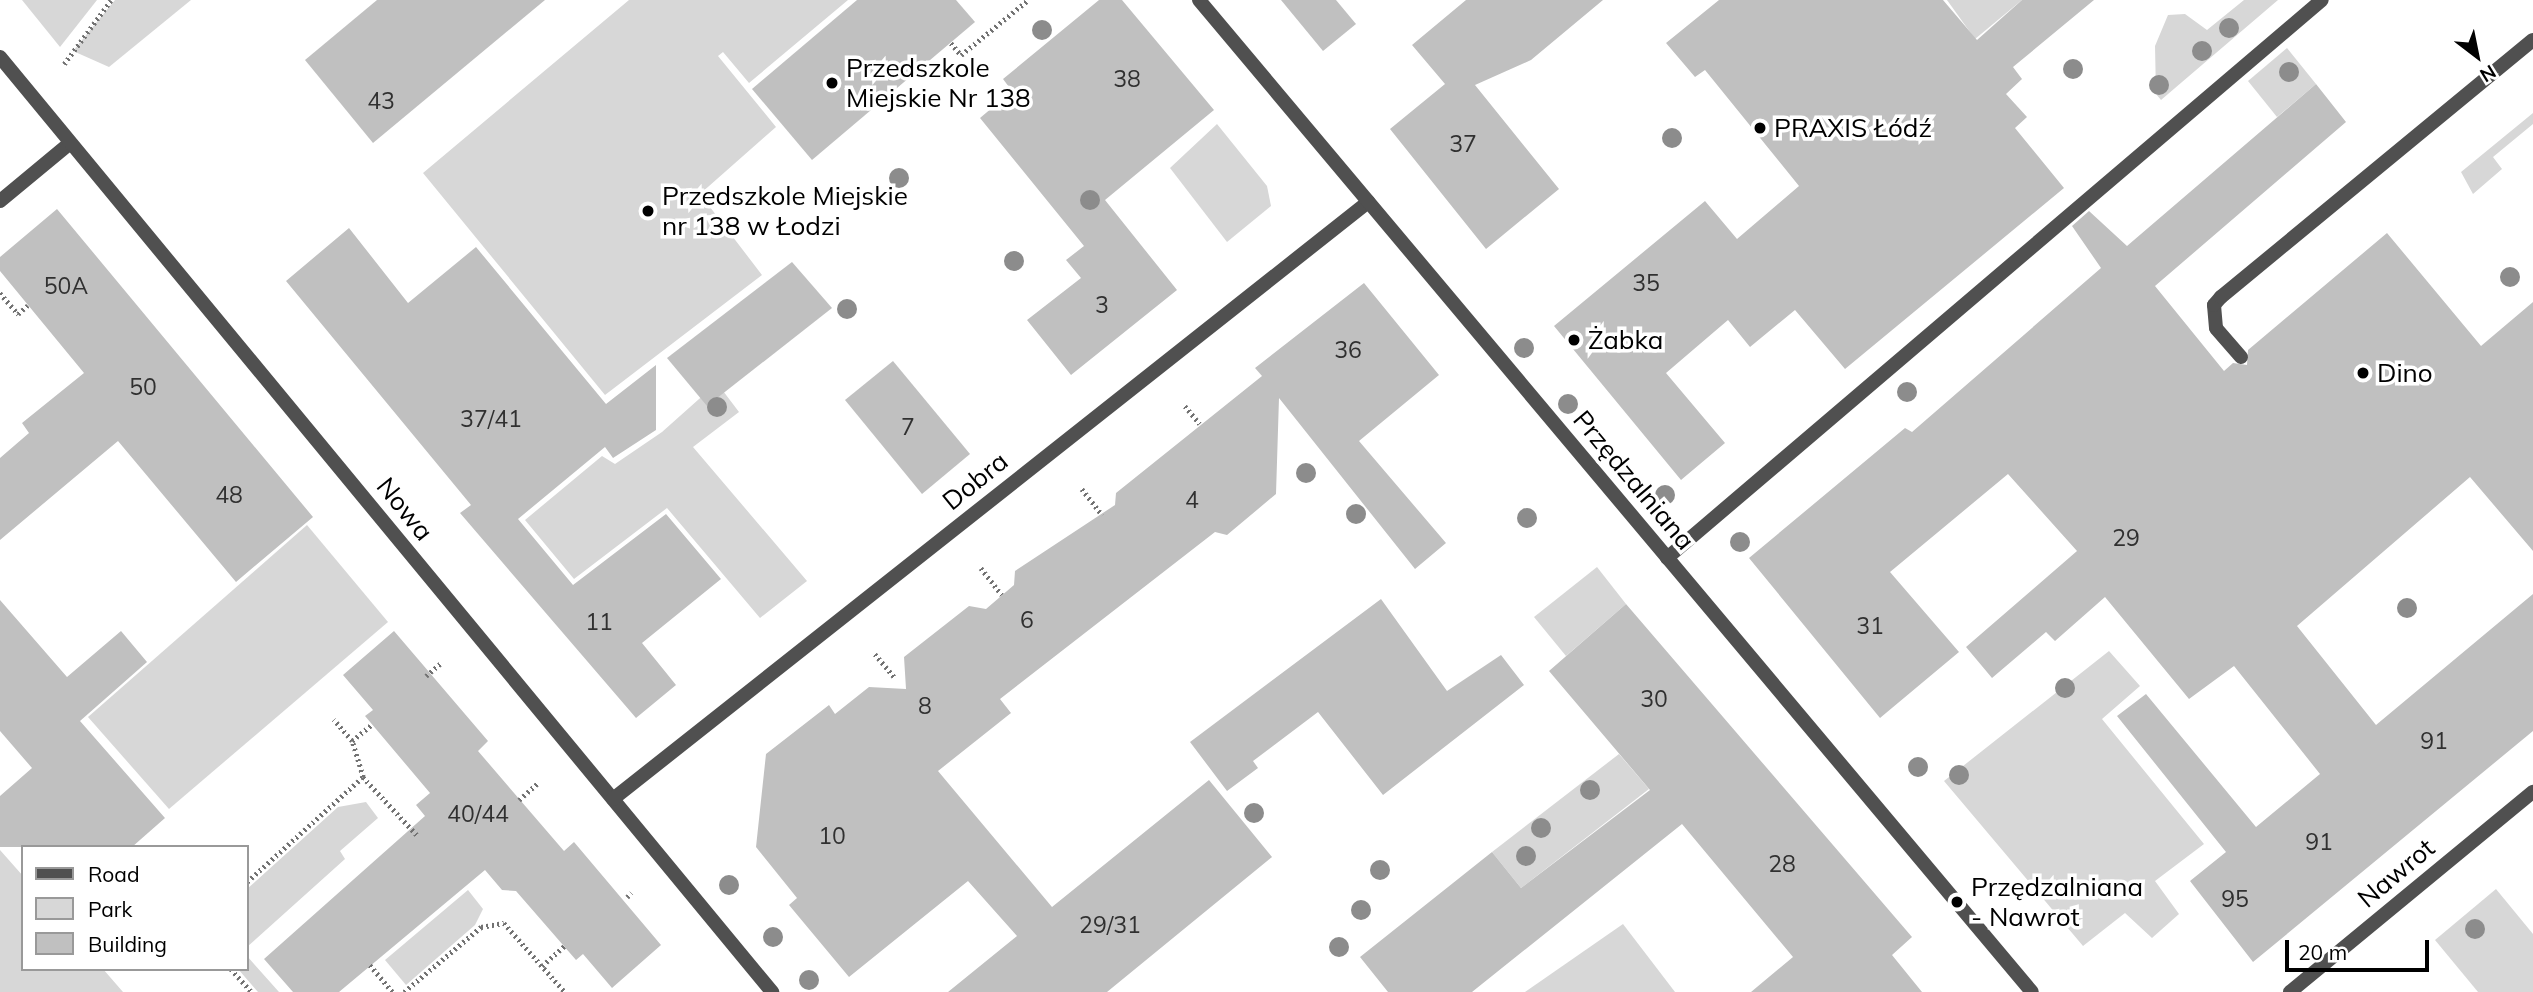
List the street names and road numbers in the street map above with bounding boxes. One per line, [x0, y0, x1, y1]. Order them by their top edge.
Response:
street label: Przędzalniana [1567, 404, 1701, 556]
street label: Dobra [936, 445, 1014, 517]
street label: Nowa [370, 471, 440, 547]
street label: Nawrot [2351, 832, 2441, 914]

